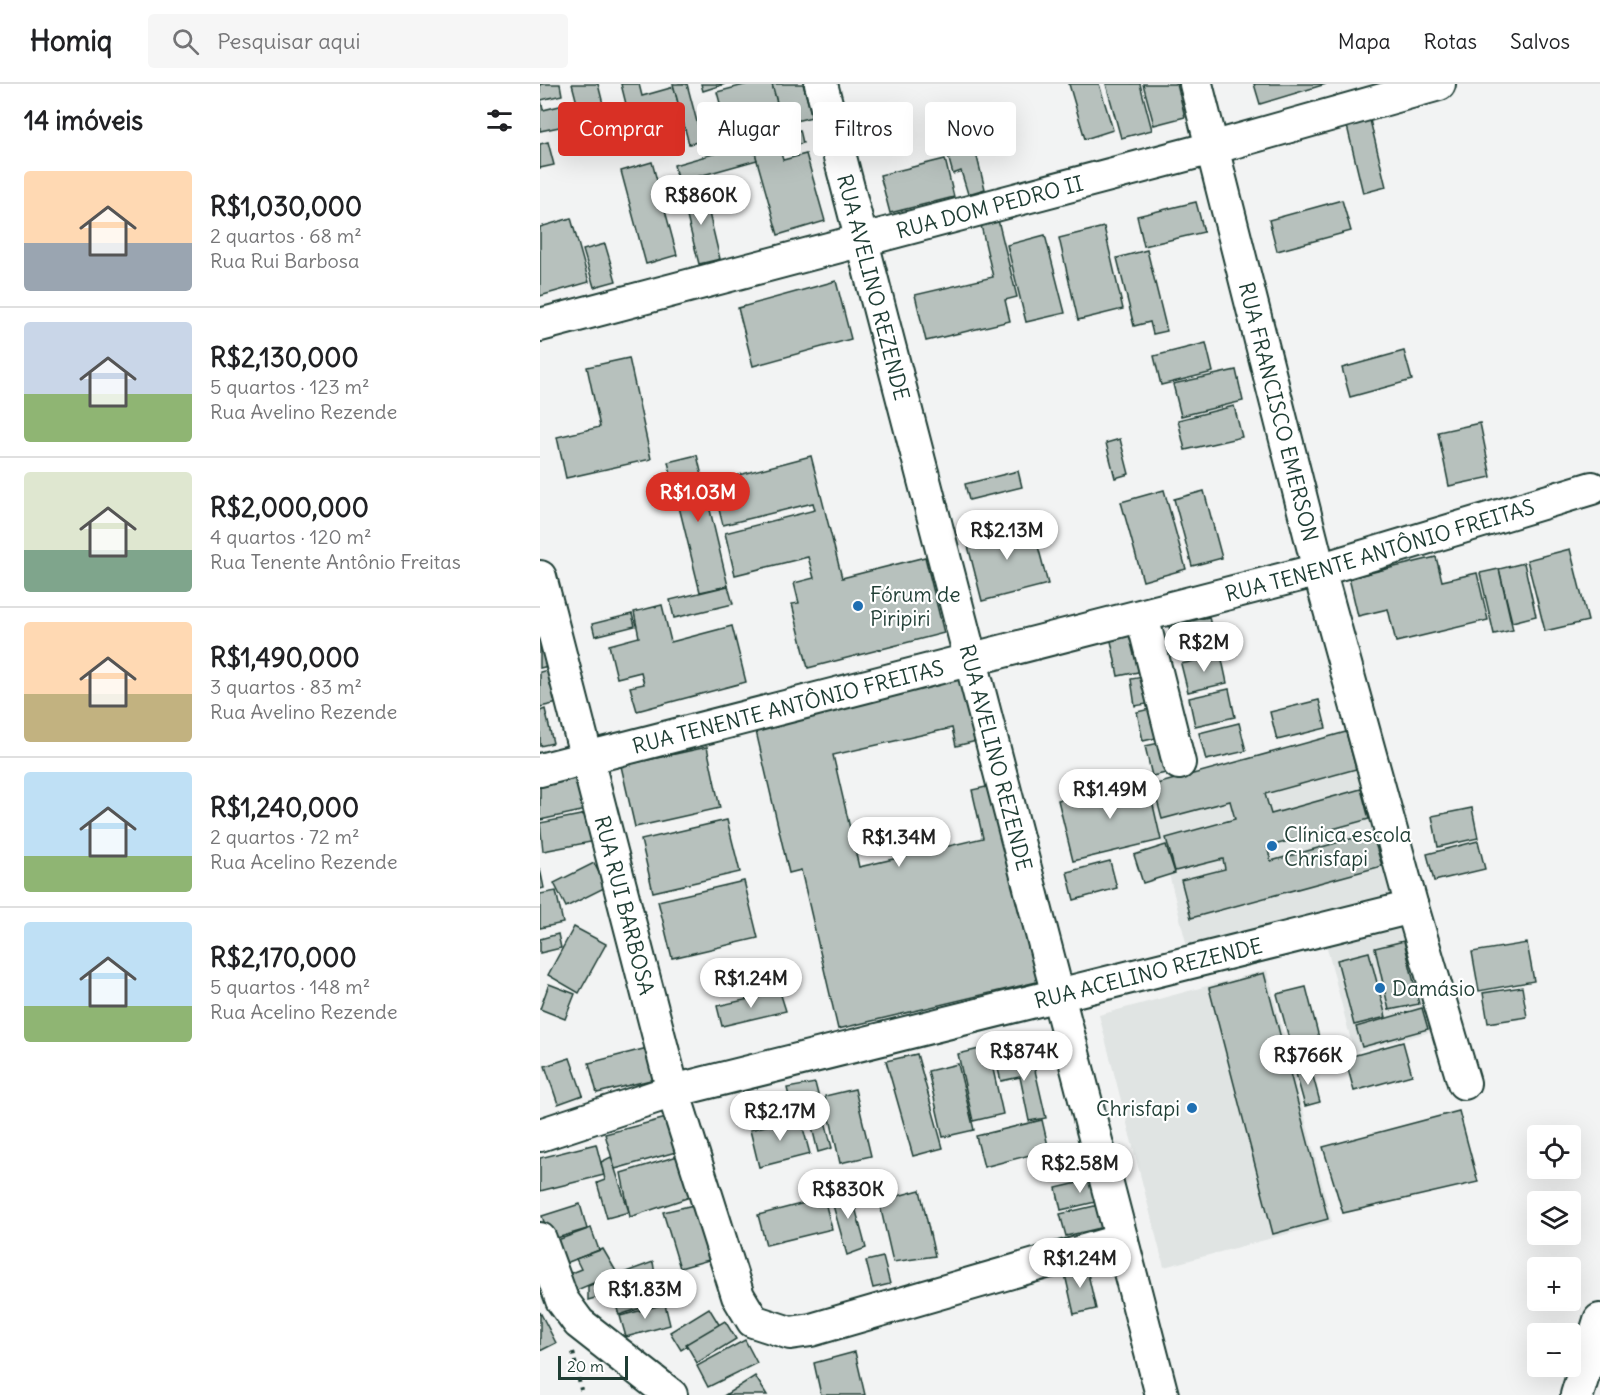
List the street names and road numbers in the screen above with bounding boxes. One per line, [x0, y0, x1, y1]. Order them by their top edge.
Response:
street label: RUA DOM PEDRO II [893, 169, 1086, 244]
street label: RUA AVELINO REZENDE [832, 171, 916, 403]
street label: RUA FRANCISCO EMERSON [1233, 279, 1325, 544]
street label: RUA TENENTE ANTÔNIO FREITAS [1222, 493, 1537, 607]
street label: RUA AVELINO REZENDE [954, 642, 1039, 874]
street label: RUA TENENTE ANTÔNIO FREITAS [629, 653, 947, 759]
street label: RUA RUI BARBOSA [589, 813, 661, 998]
street label: RUA ACELINO REZENDE [1032, 931, 1265, 1014]

